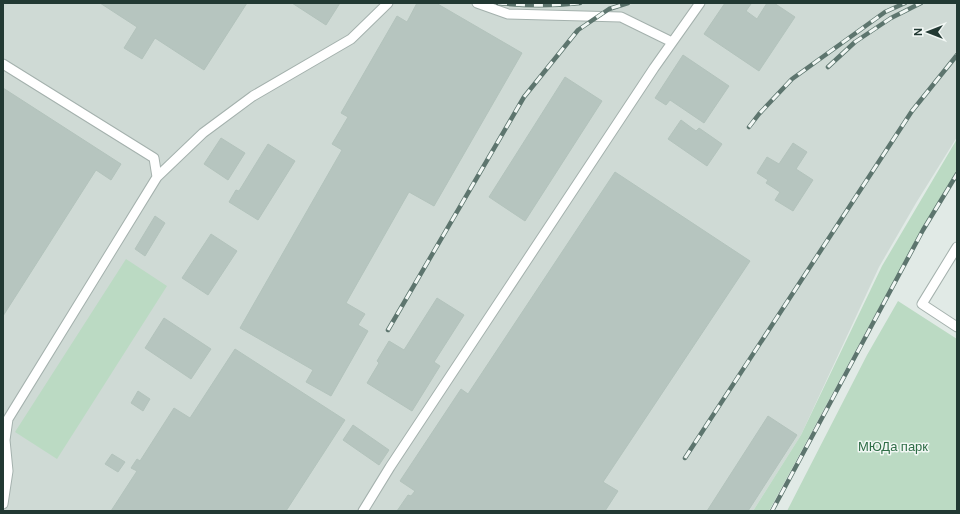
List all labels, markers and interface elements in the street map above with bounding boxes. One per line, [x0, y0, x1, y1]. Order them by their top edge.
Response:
north arrow [908, 12, 948, 52]
text: N [911, 28, 925, 36]
park label: МЮДа парк [858, 438, 928, 455]

